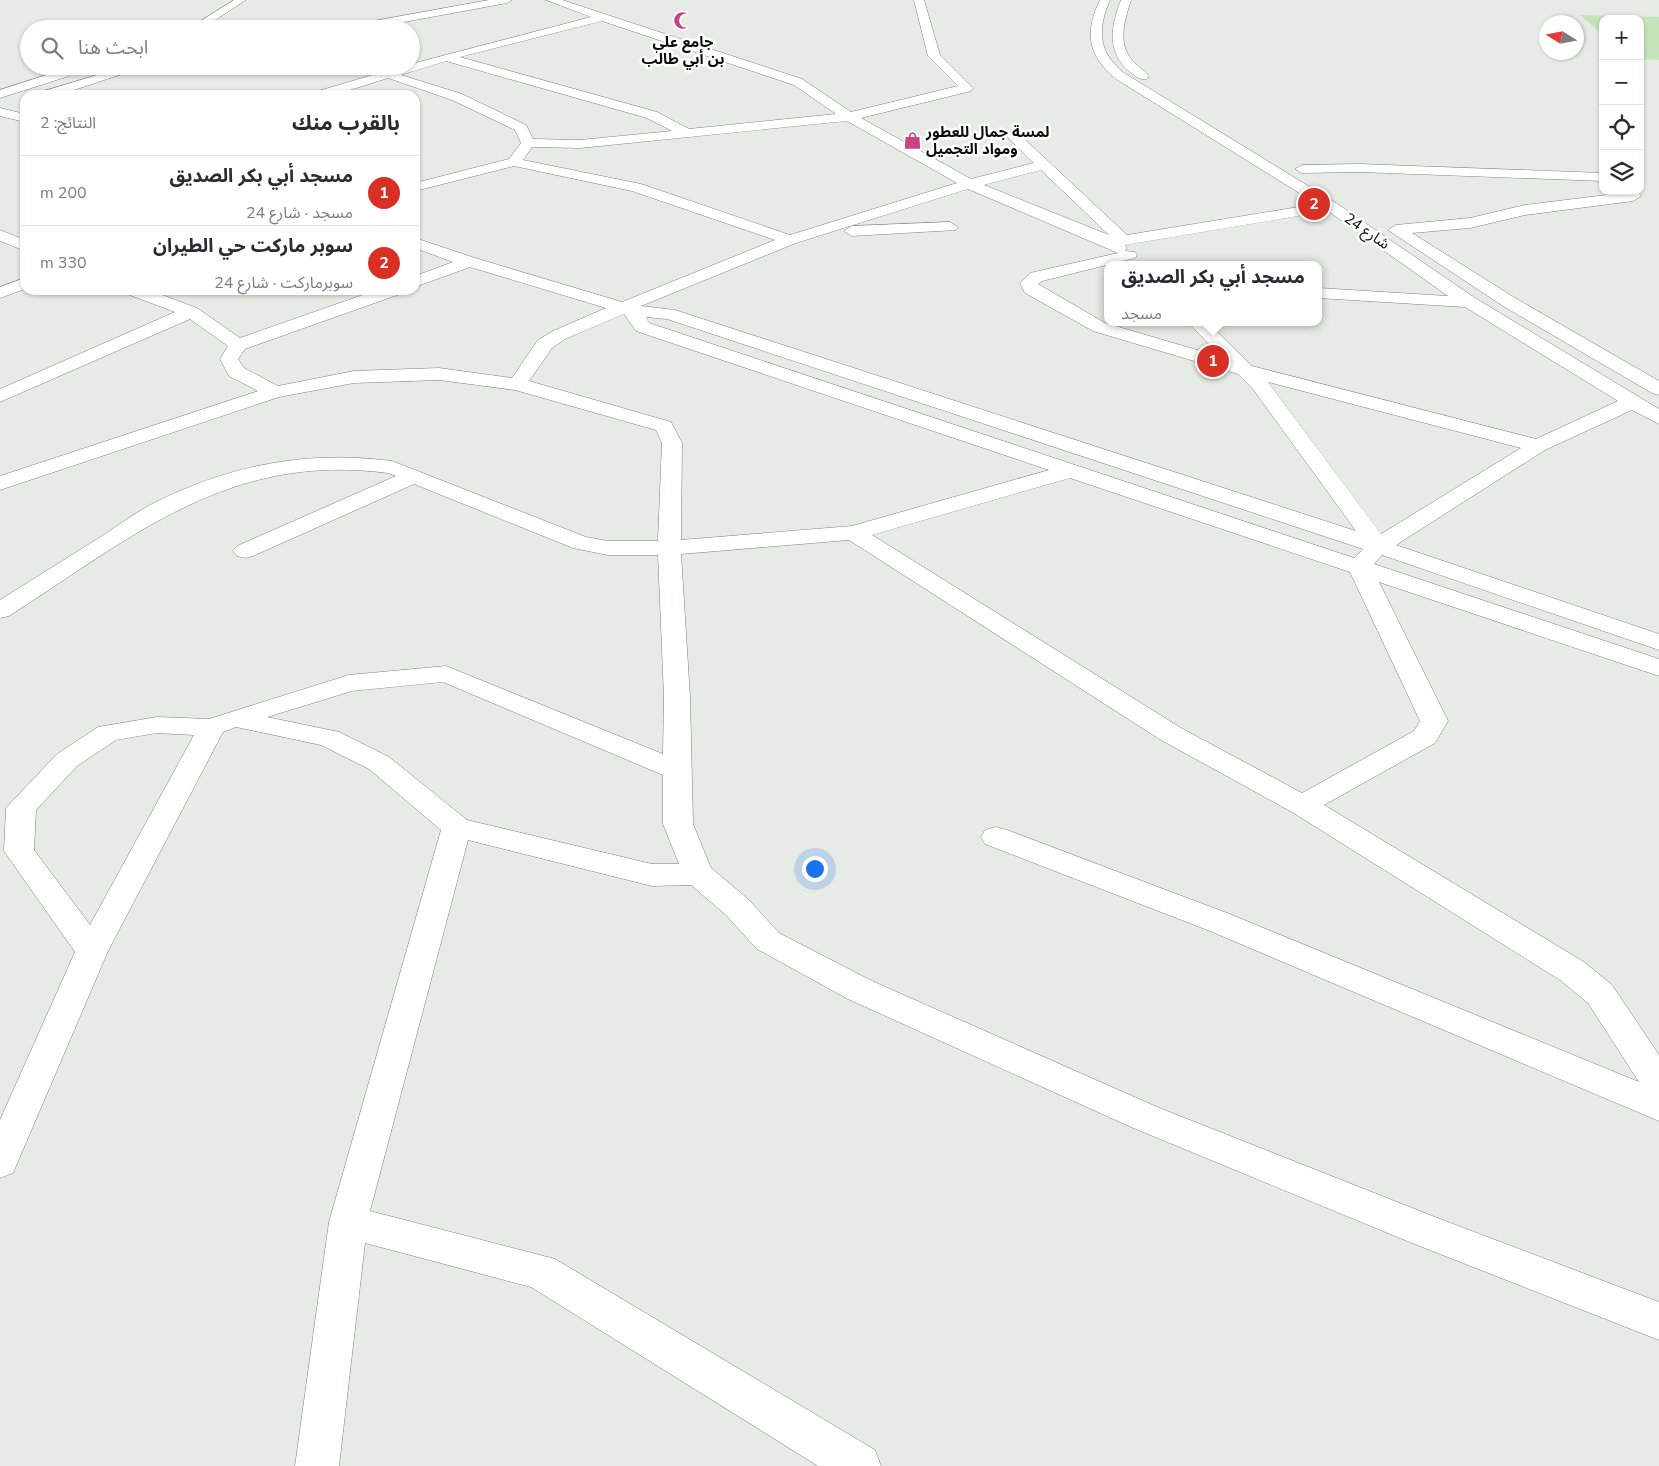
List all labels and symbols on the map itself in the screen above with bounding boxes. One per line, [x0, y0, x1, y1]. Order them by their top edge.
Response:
mosque icon: جامع علي بن أبي طالب [673, 11, 693, 31]
north arrow [1539, 15, 1584, 60]
place label: جامع علي بن أبي طالب [641, 32, 725, 70]
place label: لمسة جمال للعطور ومواد التجميل [925, 122, 1050, 159]
shop icon: لمسة جمال للعطور ومواد التجميل [902, 131, 922, 151]
pin: 2 [1298, 185, 1330, 223]
street label: شارع 24 [1339, 208, 1394, 256]
pin: 1 [1197, 342, 1229, 380]
your location [802, 856, 828, 882]

